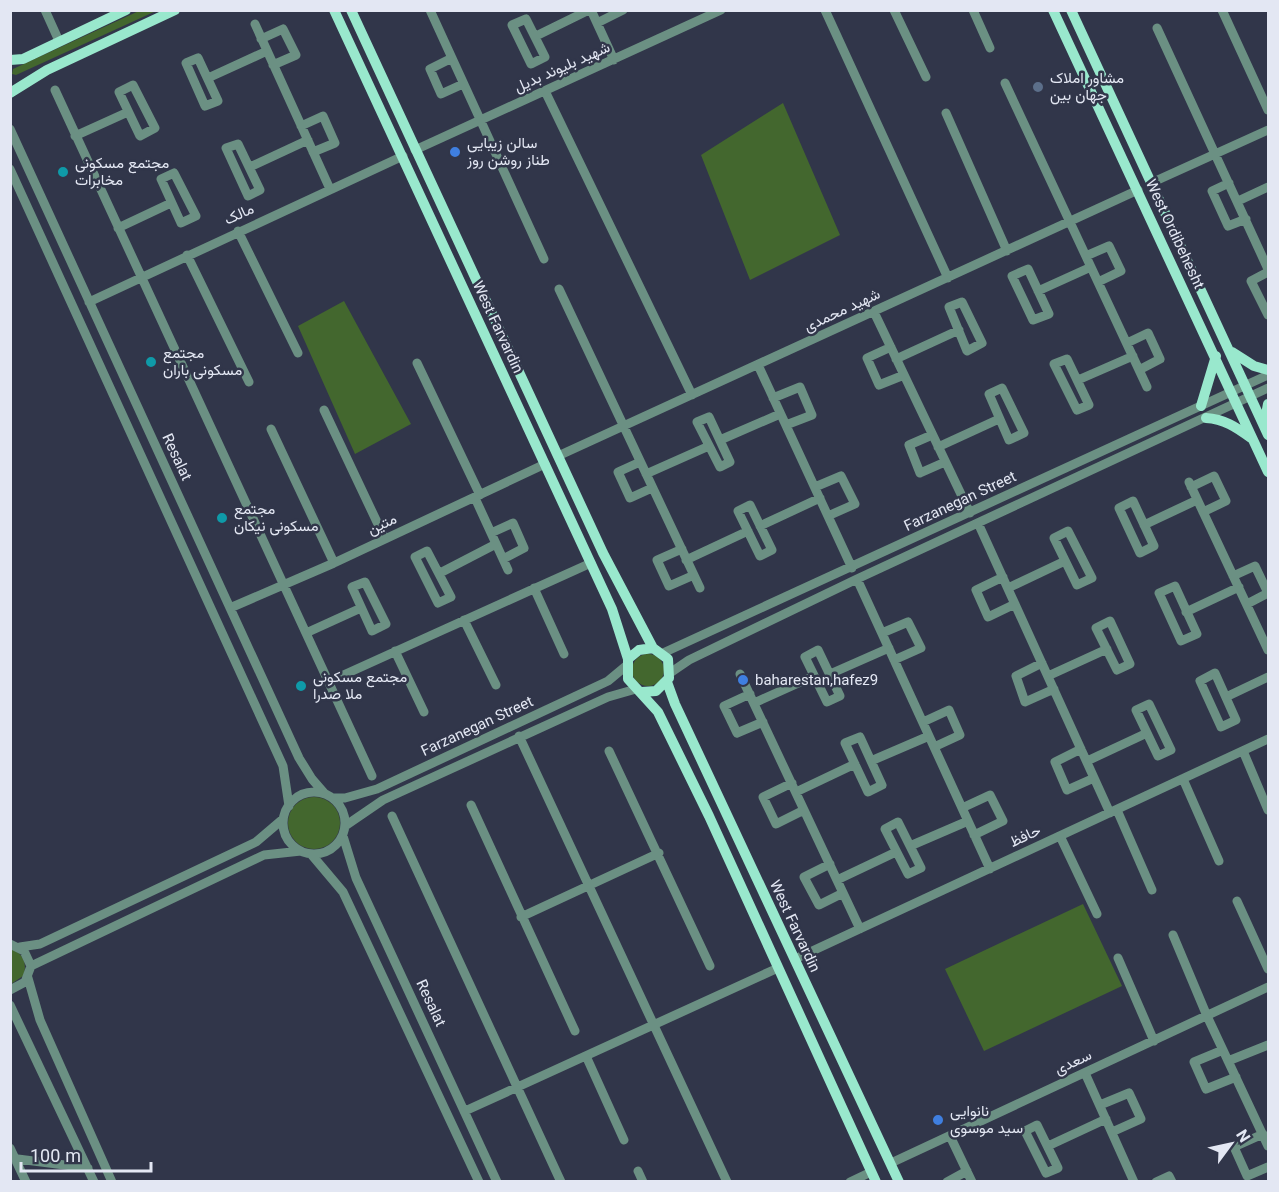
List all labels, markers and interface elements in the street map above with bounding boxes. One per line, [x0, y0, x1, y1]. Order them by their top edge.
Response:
street label: شهید بلیوند بدیل [511, 37, 614, 100]
place label: مشاور املاک جهان بین [1050, 68, 1124, 108]
marker: مشاور املاک جهان بین [1031, 80, 1045, 94]
place label: سالن زیبایی طناز روشن روز [466, 133, 550, 173]
marker: سالن زیبایی طناز روشن روز [448, 145, 462, 159]
place label: مجتمع مسکونی مخابرات [75, 153, 169, 193]
marker: مجتمع مسکونی مخابرات [56, 165, 70, 179]
street label: West Ordibehesht [1138, 176, 1209, 293]
street label: مالک [221, 199, 258, 232]
street label: West Farvardin [465, 278, 528, 378]
street label: شهید محمدی [801, 284, 885, 339]
place label: مجتمع مسکونی باران [163, 343, 242, 383]
marker: مجتمع مسکونی باران [144, 355, 158, 369]
street label: Resalat [155, 430, 197, 485]
street label: Farzanegan Street [901, 466, 1021, 538]
place label: مجتمع مسکونی نیکان [234, 499, 319, 539]
street label: متین [364, 509, 401, 542]
marker: مجتمع مسکونی نیکان [215, 511, 229, 525]
place label: مجتمع مسکونی ملا صدرا [313, 667, 407, 707]
place label: baharestan,hafez9 [755, 670, 878, 693]
marker: baharestan,hafez9 [736, 673, 750, 687]
marker: مجتمع مسکونی ملا صدرا [294, 679, 308, 693]
street label: Farzanegan Street [418, 691, 538, 763]
street label: حافظ [1006, 820, 1045, 855]
street label: West Farvardin [762, 877, 825, 977]
street label: Resalat [409, 976, 451, 1031]
street label: سعدی [1051, 1045, 1096, 1082]
place label: نانوایی سید موسوی [950, 1101, 1023, 1141]
marker: نانوایی سید موسوی [931, 1113, 945, 1127]
north arrow [1201, 1114, 1261, 1174]
text: N [1228, 1126, 1255, 1149]
scale bar [21, 1135, 152, 1173]
text: 100 m [30, 1144, 81, 1172]

